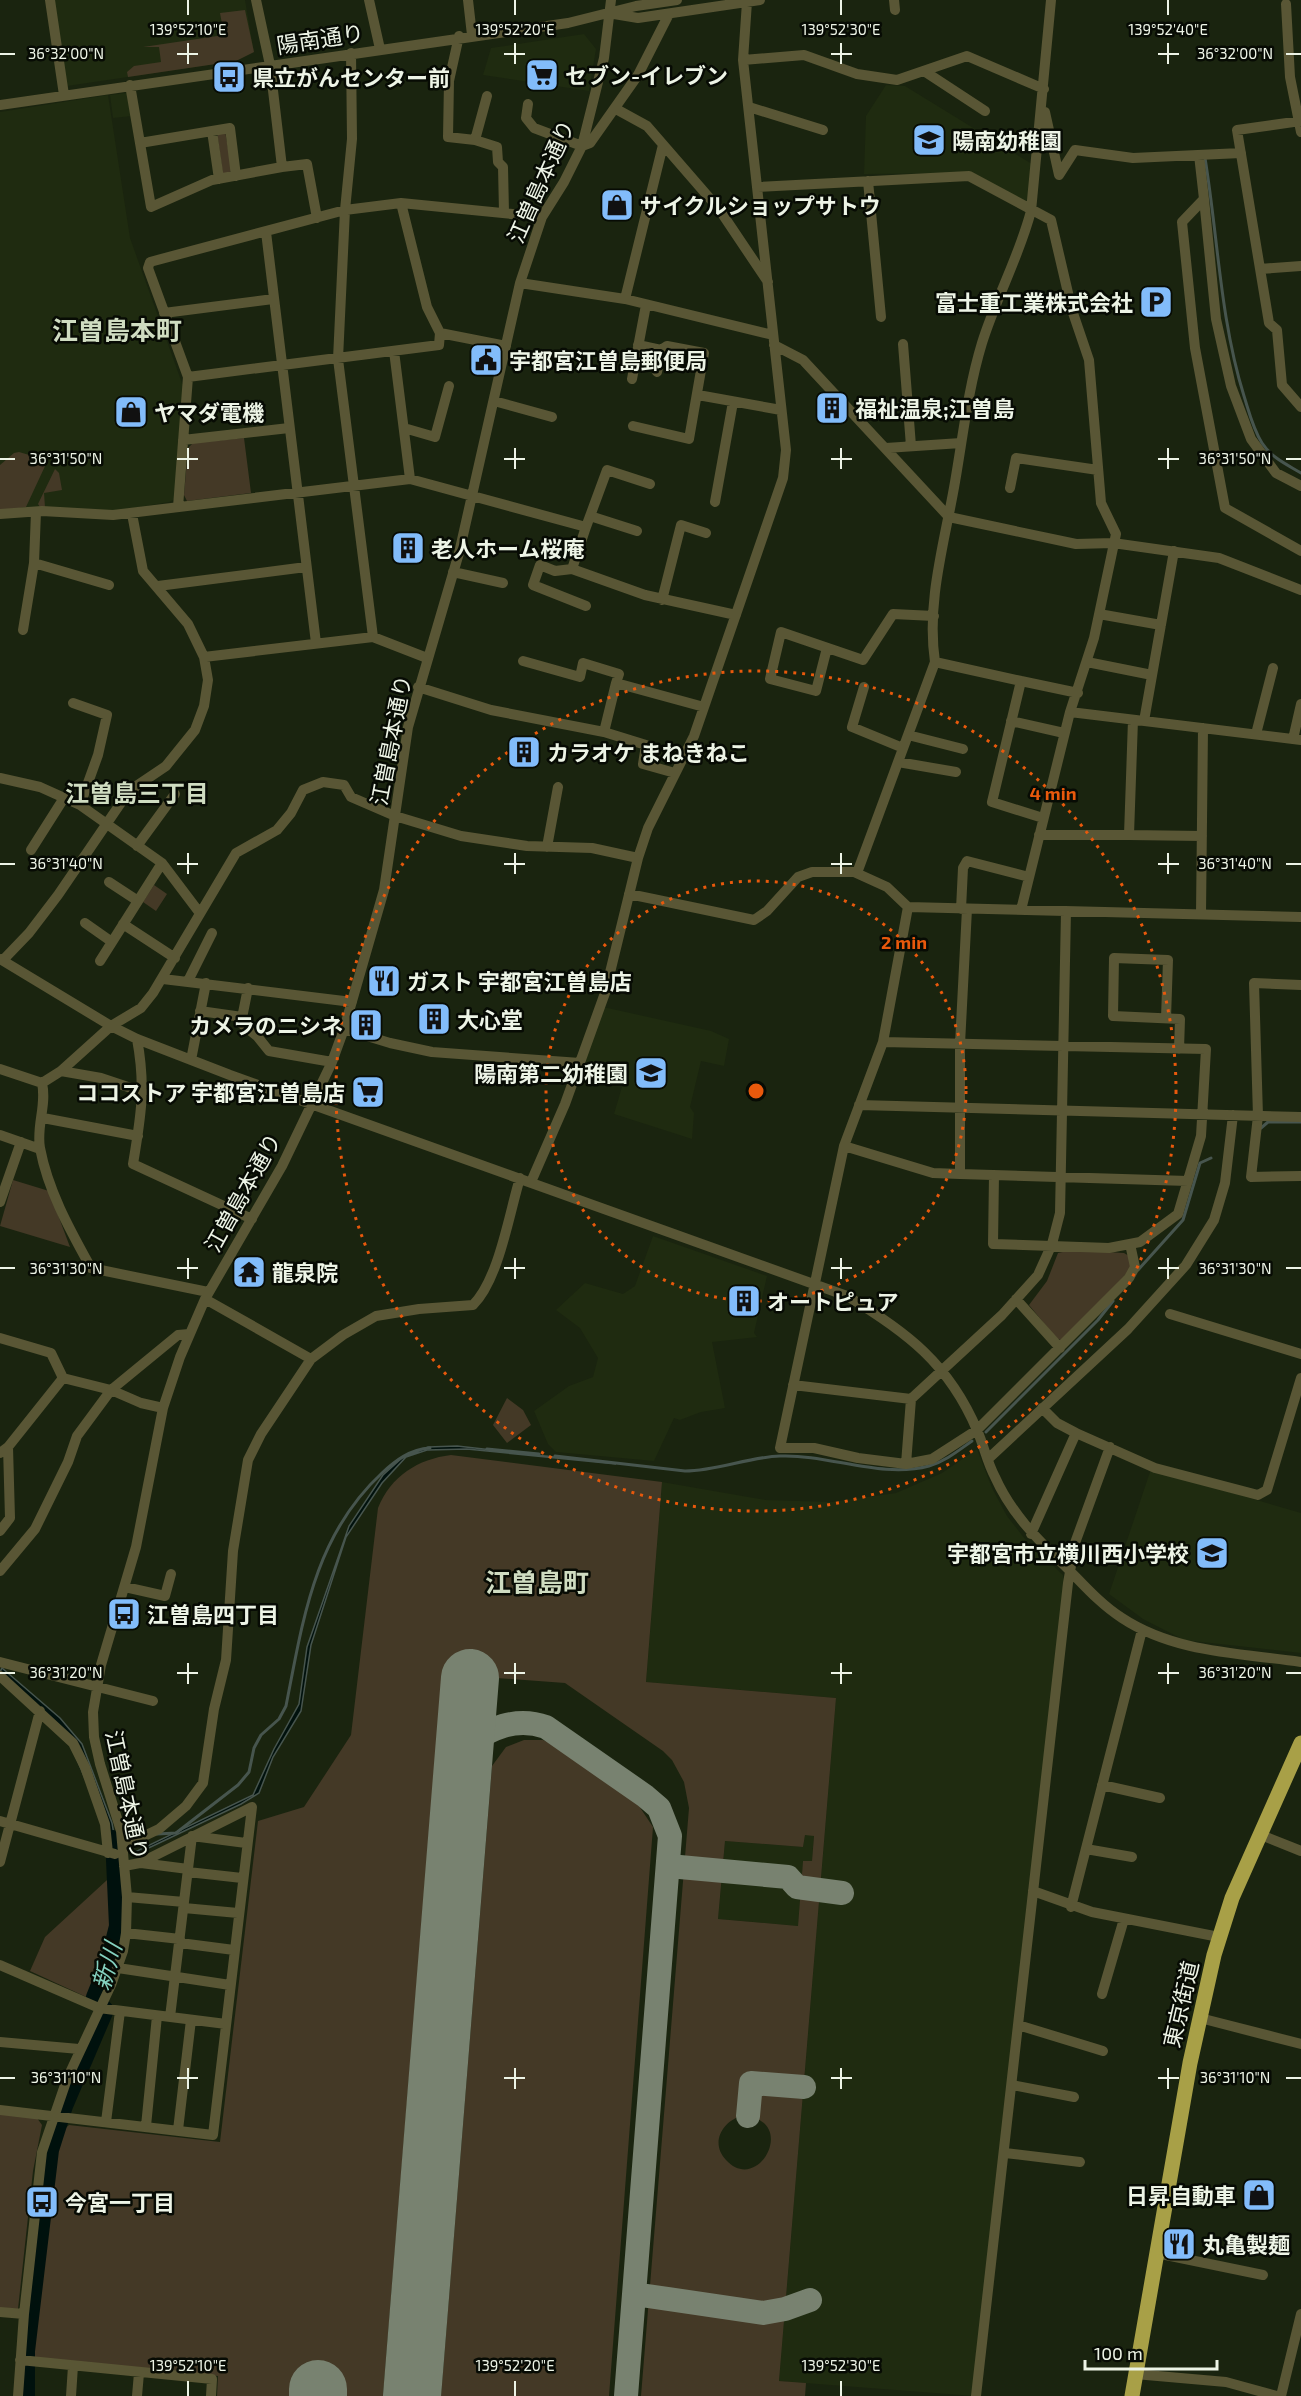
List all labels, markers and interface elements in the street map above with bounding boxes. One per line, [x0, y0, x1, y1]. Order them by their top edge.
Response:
street label: 陽南通り [275, 18, 365, 58]
text: 139°52'10"E [150, 20, 226, 38]
text: 139°52'20"E [475, 20, 555, 38]
text: 139°52'30"E [801, 20, 881, 38]
text: 139°52'40"E [1128, 20, 1208, 38]
text: 36°32'00"N [28, 44, 104, 62]
text: 36°32'00"N [1197, 44, 1273, 62]
supermarket icon: セブン-イレブン [524, 57, 560, 93]
bus stop icon: 県立がんセンター前 [211, 59, 247, 95]
place label: セブン-イレブン [565, 62, 728, 88]
place label: 県立がんセンター前 [252, 64, 450, 90]
street label: 江曽島本通り [501, 115, 579, 247]
school or university icon: 陽南幼稚園 [911, 122, 947, 158]
place label: 陽南幼稚園 [952, 127, 1062, 153]
shop icon: サイクルショップサトウ [599, 187, 635, 223]
place label: サイクルショップサトウ [640, 192, 881, 218]
parking icon: 富士重工業株式会社 [1138, 284, 1174, 320]
place label: 富士重工業株式会社 [935, 289, 1133, 315]
district label: 江曽島本町 [52, 314, 182, 345]
public building icon: 宇都宮江曽島郵便局 [468, 342, 504, 378]
place label: 宇都宮江曽島郵便局 [509, 347, 707, 373]
building icon: 福祉温泉;江曽島 [814, 390, 850, 426]
shop icon: ヤマダ電機 [113, 394, 149, 430]
place label: 福祉温泉;江曽島 [855, 395, 1015, 421]
place label: ヤマダ電機 [154, 399, 264, 425]
text: 36°31'50"N [30, 449, 102, 467]
text: 36°31'50"N [1199, 449, 1271, 467]
building icon: 老人ホーム桜庵 [390, 530, 426, 566]
place label: 老人ホーム桜庵 [431, 535, 584, 561]
street label: 江曽島本通り [365, 673, 415, 807]
building icon: カラオケ まねきねこ [506, 734, 542, 770]
place label: カラオケ まねきねこ [547, 739, 750, 765]
district label: 江曽島三丁目 [65, 778, 209, 807]
text: 4 min [1030, 782, 1077, 804]
text: 36°31'40"N [29, 854, 103, 872]
text: 36°31'40"N [1198, 854, 1272, 872]
text: 2 min [881, 931, 927, 953]
restaurant icon: ガスト 宇都宮江曽島店 [366, 963, 402, 999]
place label: ガスト 宇都宮江曽島店 [407, 968, 632, 994]
building icon: 大心堂 [416, 1001, 452, 1037]
place label: 大心堂 [457, 1006, 523, 1032]
building icon: カメラのニシネ [348, 1007, 384, 1043]
place label: カメラのニシネ [189, 1012, 343, 1038]
school or university icon: 陽南第二幼稚園 [633, 1055, 669, 1091]
place label: 陽南第二幼稚園 [474, 1060, 628, 1086]
supermarket icon: ココストア 宇都宮江曽島店 [350, 1074, 386, 1110]
place label: ココストア 宇都宮江曽島店 [76, 1079, 345, 1105]
centre of rings [746, 1081, 766, 1101]
street label: 江曽島本通り [199, 1128, 285, 1256]
temple icon: 龍泉院 [231, 1254, 267, 1290]
text: 36°31'30"N [29, 1259, 103, 1277]
place label: 龍泉院 [272, 1259, 338, 1285]
text: 36°31'30"N [1198, 1259, 1272, 1277]
building icon: オートピュア [726, 1283, 762, 1319]
place label: オートピュア [767, 1288, 899, 1314]
school or university icon: 宇都宮市立横川西小学校 [1194, 1535, 1230, 1571]
place label: 宇都宮市立横川西小学校 [947, 1540, 1189, 1566]
district label: 江曽島町 [485, 1566, 589, 1597]
bus stop icon: 江曽島四丁目 [106, 1596, 142, 1632]
place label: 江曽島四丁目 [147, 1601, 279, 1627]
text: 36°31'20"N [29, 1663, 103, 1681]
text: 36°31'20"N [1198, 1663, 1272, 1681]
street label: 江曽島本通り [102, 1728, 154, 1862]
water label: 新川 [85, 1936, 127, 1993]
street label: 東京街道 [1157, 1958, 1203, 2050]
text: 36°31'10"N [31, 2068, 101, 2086]
text: 36°31'10"N [1200, 2068, 1270, 2086]
shop icon: 日昇自動車 [1241, 2177, 1277, 2213]
place label: 日昇自動車 [1126, 2182, 1236, 2208]
bus stop icon: 今宮一丁目 [24, 2184, 60, 2220]
place label: 今宮一丁目 [65, 2189, 175, 2215]
restaurant icon: 丸亀製麺 [1161, 2226, 1197, 2262]
place label: 丸亀製麺 [1202, 2231, 1290, 2257]
scale bar [1085, 2333, 1217, 2371]
text: 100 m [1094, 2342, 1143, 2364]
text: 139°52'10"E [150, 2356, 226, 2374]
text: 139°52'20"E [475, 2356, 555, 2374]
text: 139°52'30"E [801, 2356, 881, 2374]

